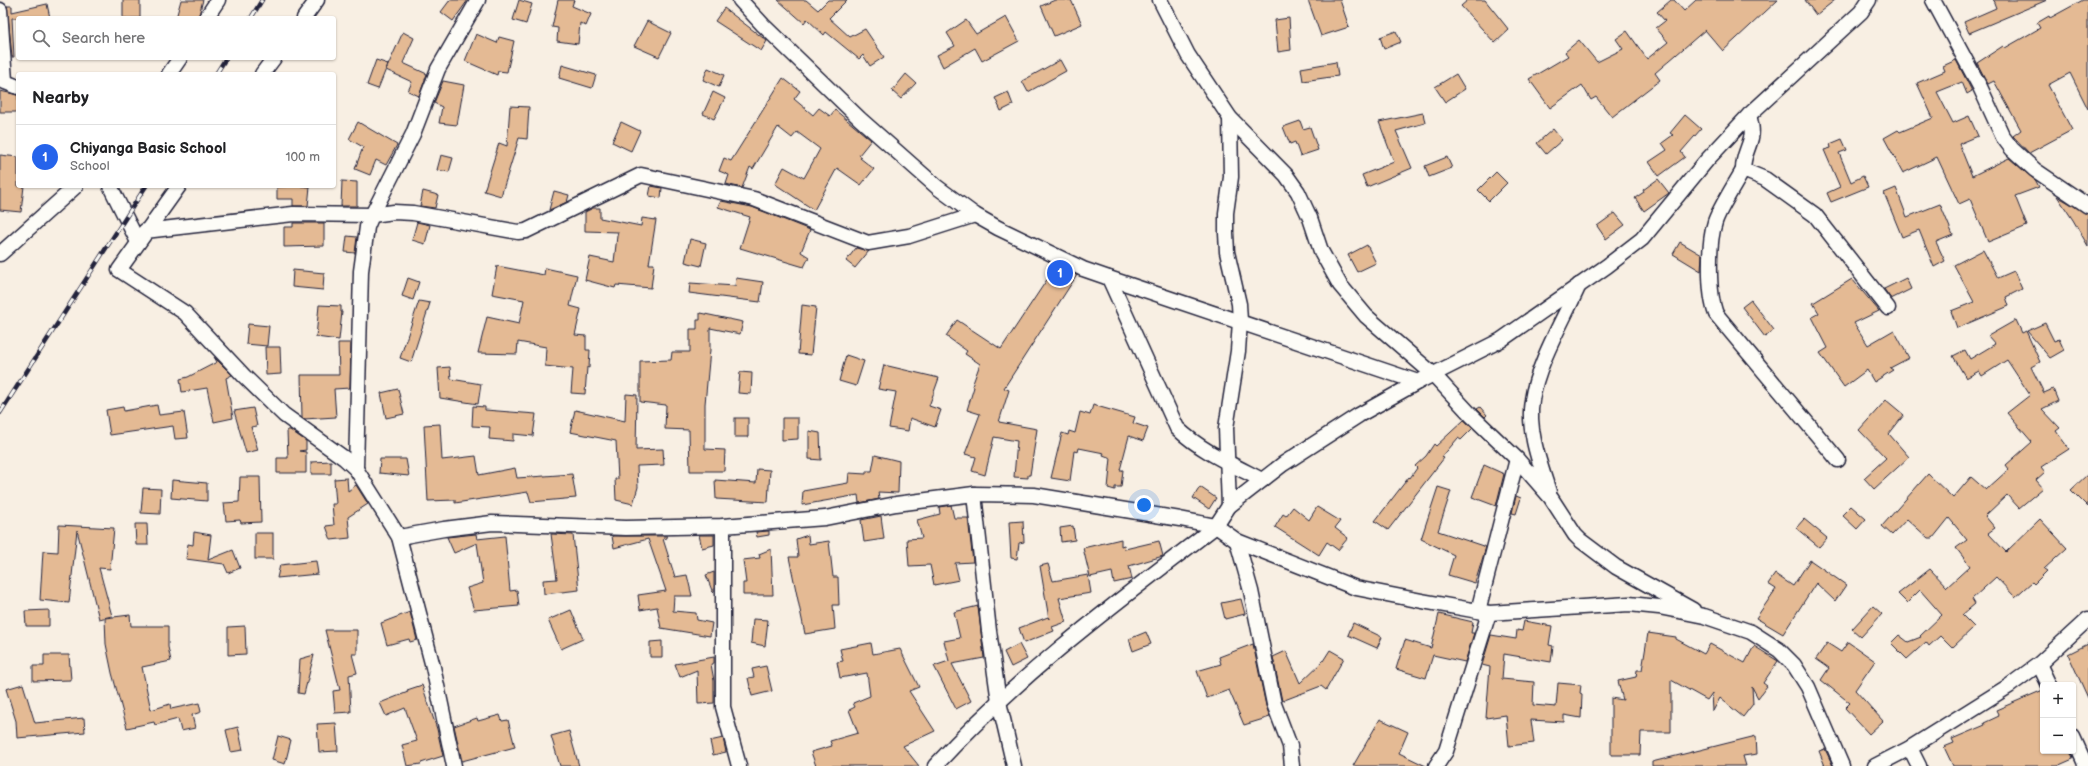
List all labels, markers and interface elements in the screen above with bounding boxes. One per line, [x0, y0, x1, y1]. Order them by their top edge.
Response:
search box [16, 16, 336, 60]
icon: search [30, 27, 52, 49]
text: Search here [62, 29, 145, 48]
text: Nearby [32, 88, 89, 108]
text: Chiyanga Basic School [70, 139, 226, 158]
text: 1 [42, 149, 48, 165]
text: 100 m [285, 149, 320, 165]
text: School [70, 158, 110, 174]
pin: 1 [1047, 258, 1073, 288]
your location [1134, 495, 1154, 515]
map controls [2040, 682, 2076, 754]
button: + [2040, 682, 2076, 718]
button: − [2040, 718, 2076, 754]

